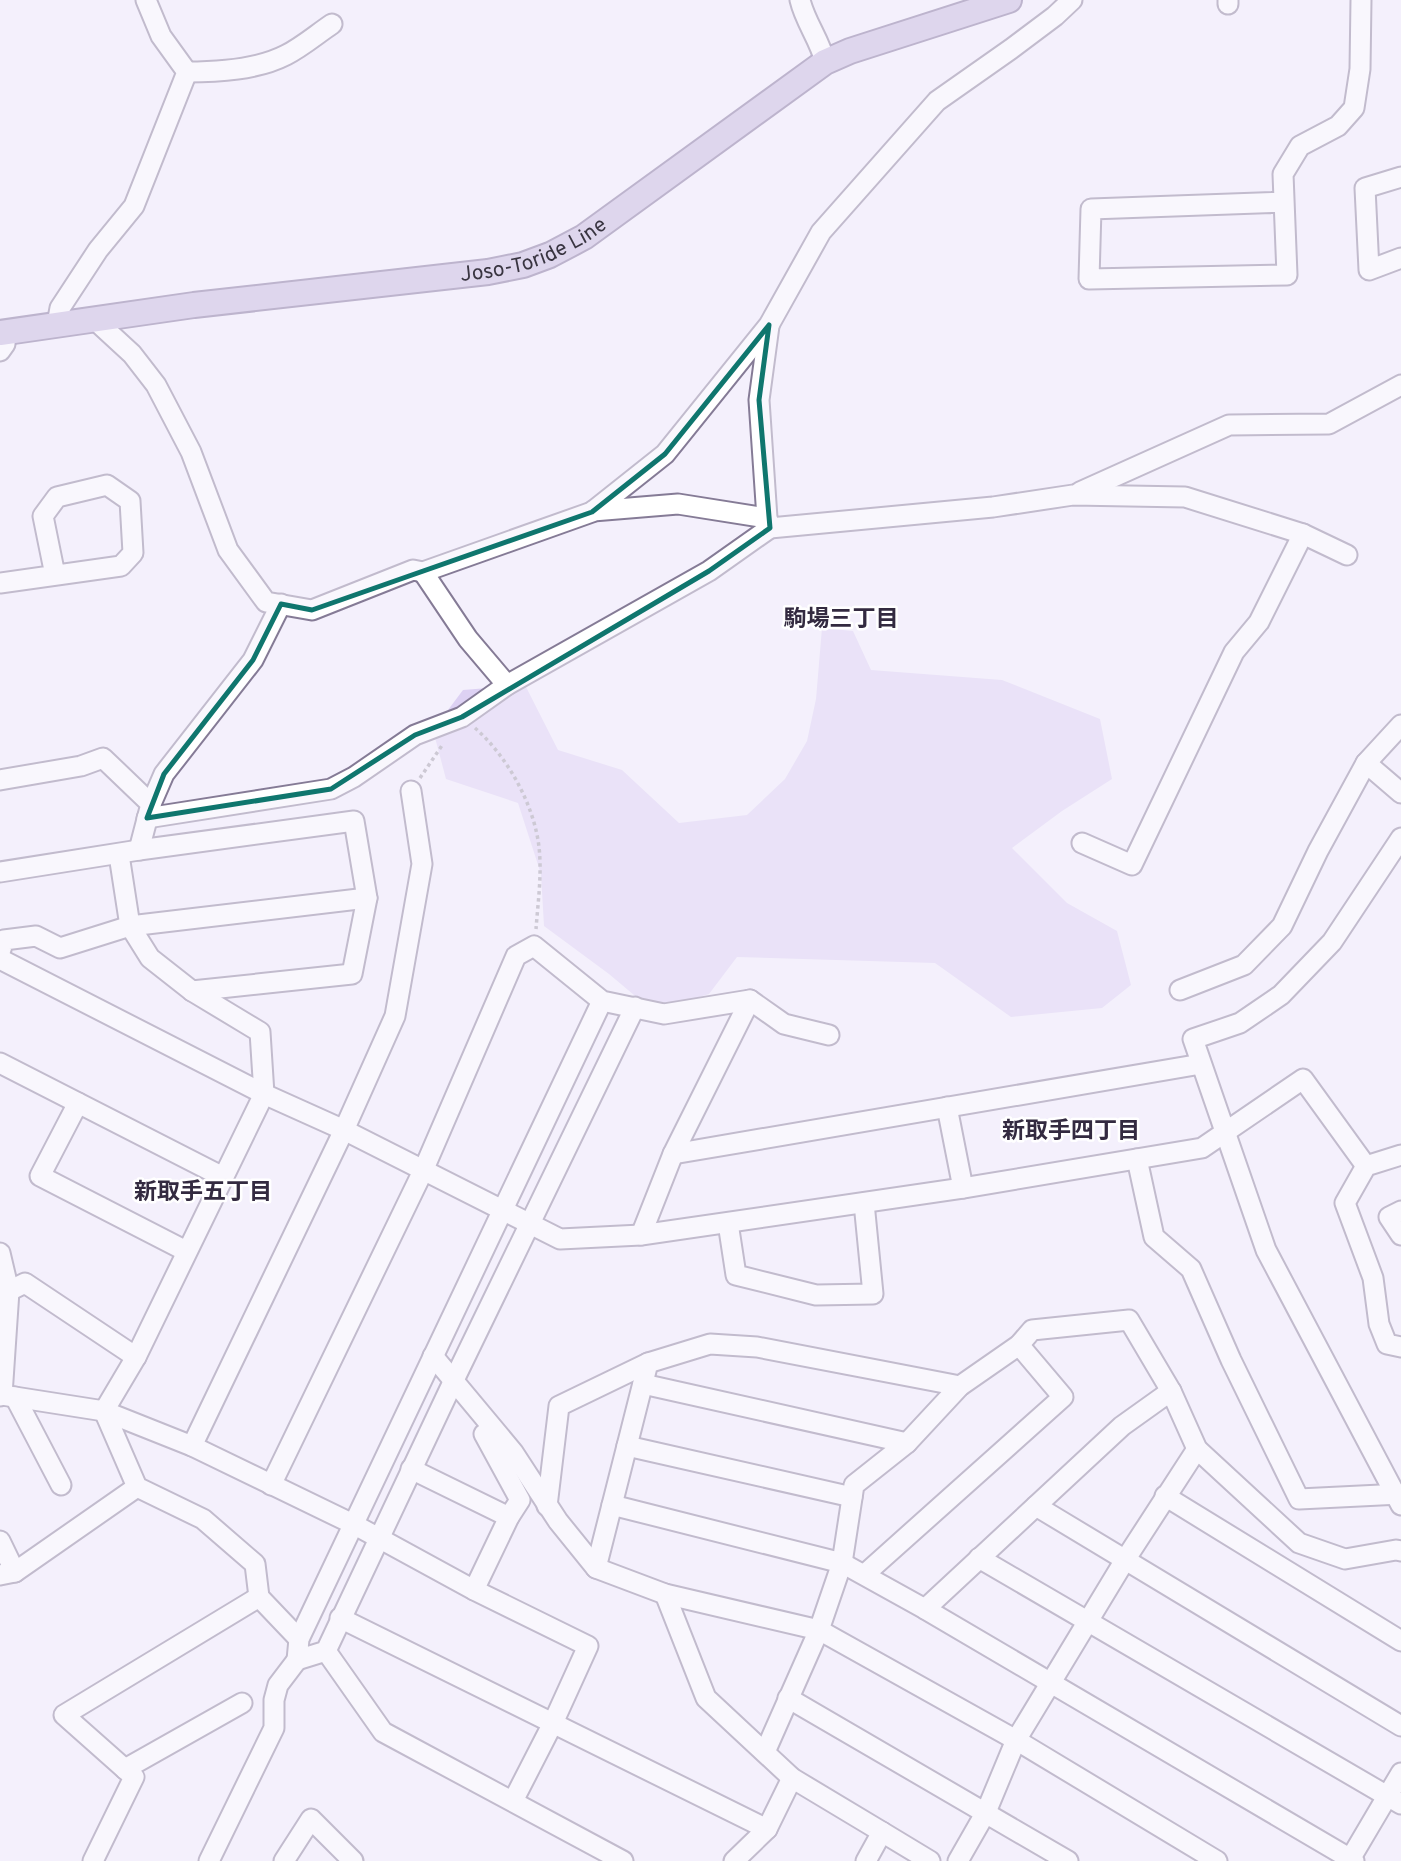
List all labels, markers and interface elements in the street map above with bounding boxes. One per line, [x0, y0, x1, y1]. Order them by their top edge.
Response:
street label: Joso-Toride Line [459, 211, 612, 289]
district label: 駒場三丁目 [784, 606, 899, 635]
district label: 新取手四丁目 [1002, 1118, 1140, 1147]
district label: 新取手五丁目 [134, 1179, 272, 1208]

